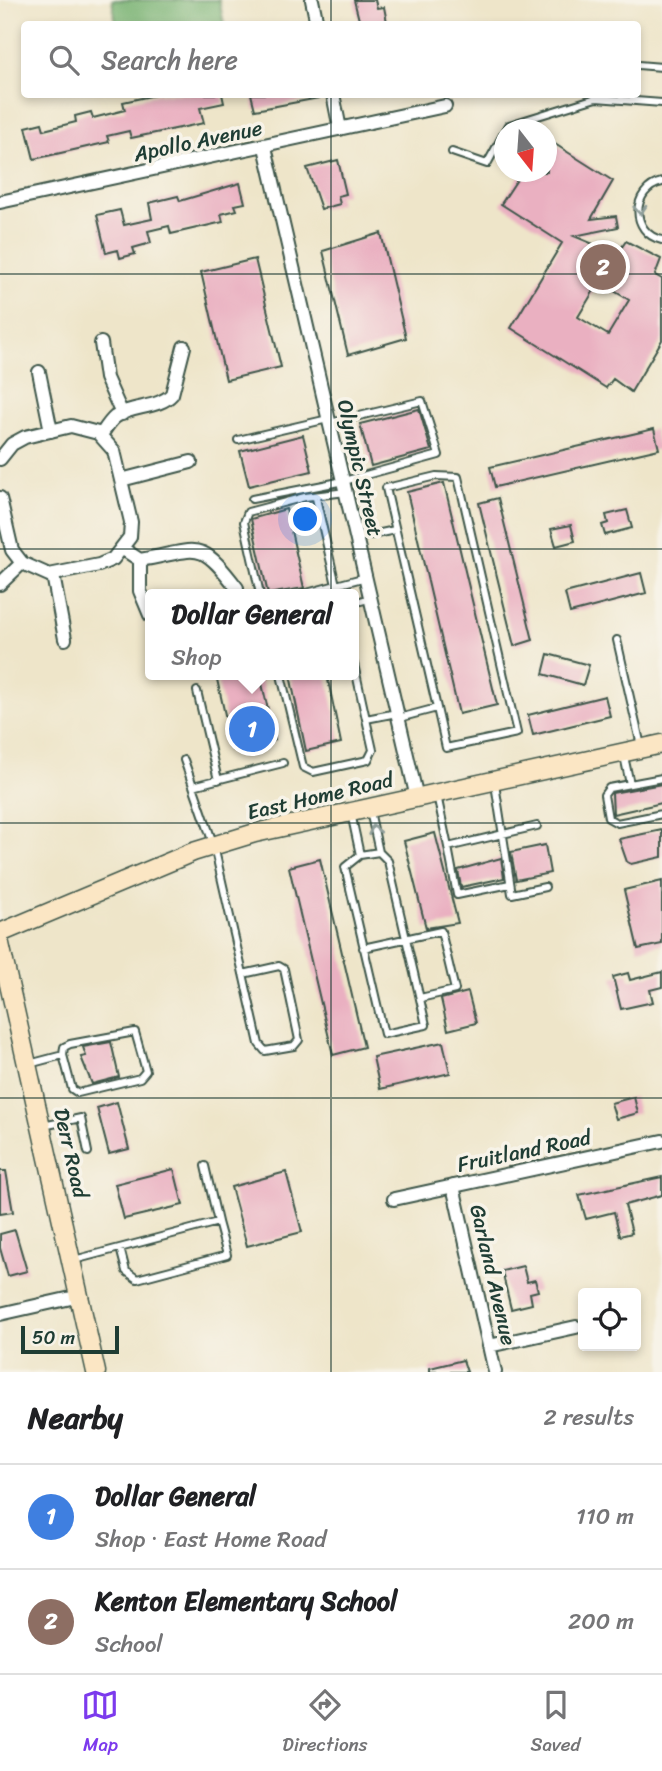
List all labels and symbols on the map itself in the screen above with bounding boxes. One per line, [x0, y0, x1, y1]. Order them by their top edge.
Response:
street label: Apollo Avenue [129, 109, 266, 173]
north arrow [494, 119, 557, 182]
one-way arrow [632, 205, 647, 216]
pin: 2 [580, 241, 626, 293]
street label: Olympic Street [326, 396, 394, 540]
your location [288, 502, 322, 536]
pin: 1 [229, 703, 275, 755]
street label: East Home Road [243, 760, 399, 831]
one-way arrow [368, 824, 383, 836]
street label: Derr Road [42, 1104, 100, 1204]
street label: Fruitland Road [454, 1118, 596, 1184]
street label: Garland Avenue [458, 1201, 528, 1350]
scale bar [21, 1323, 119, 1355]

